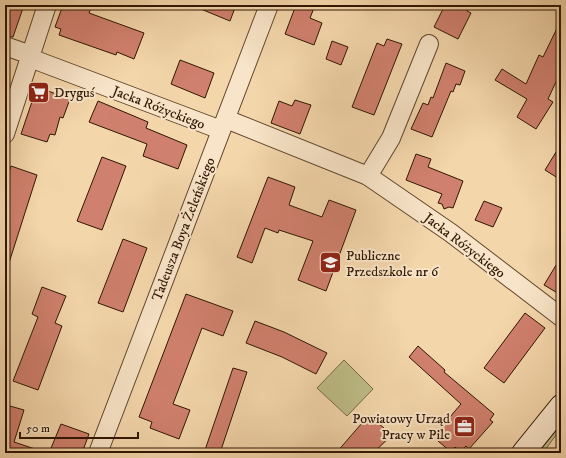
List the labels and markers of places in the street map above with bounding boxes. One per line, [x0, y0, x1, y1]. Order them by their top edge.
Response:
supermarket icon: Dryguś [25, 79, 51, 105]
place label: Dryguś [54, 84, 96, 102]
place label: Publiczne Przedszkole nr 6 [346, 247, 439, 281]
school or university icon: Publiczne Przedszkole nr 6 [317, 250, 343, 276]
place label: Powiatowy Urząd Pracy w Pile [352, 410, 450, 444]
office icon: Powiatowy Urząd Pracy w Pile [452, 413, 478, 439]

